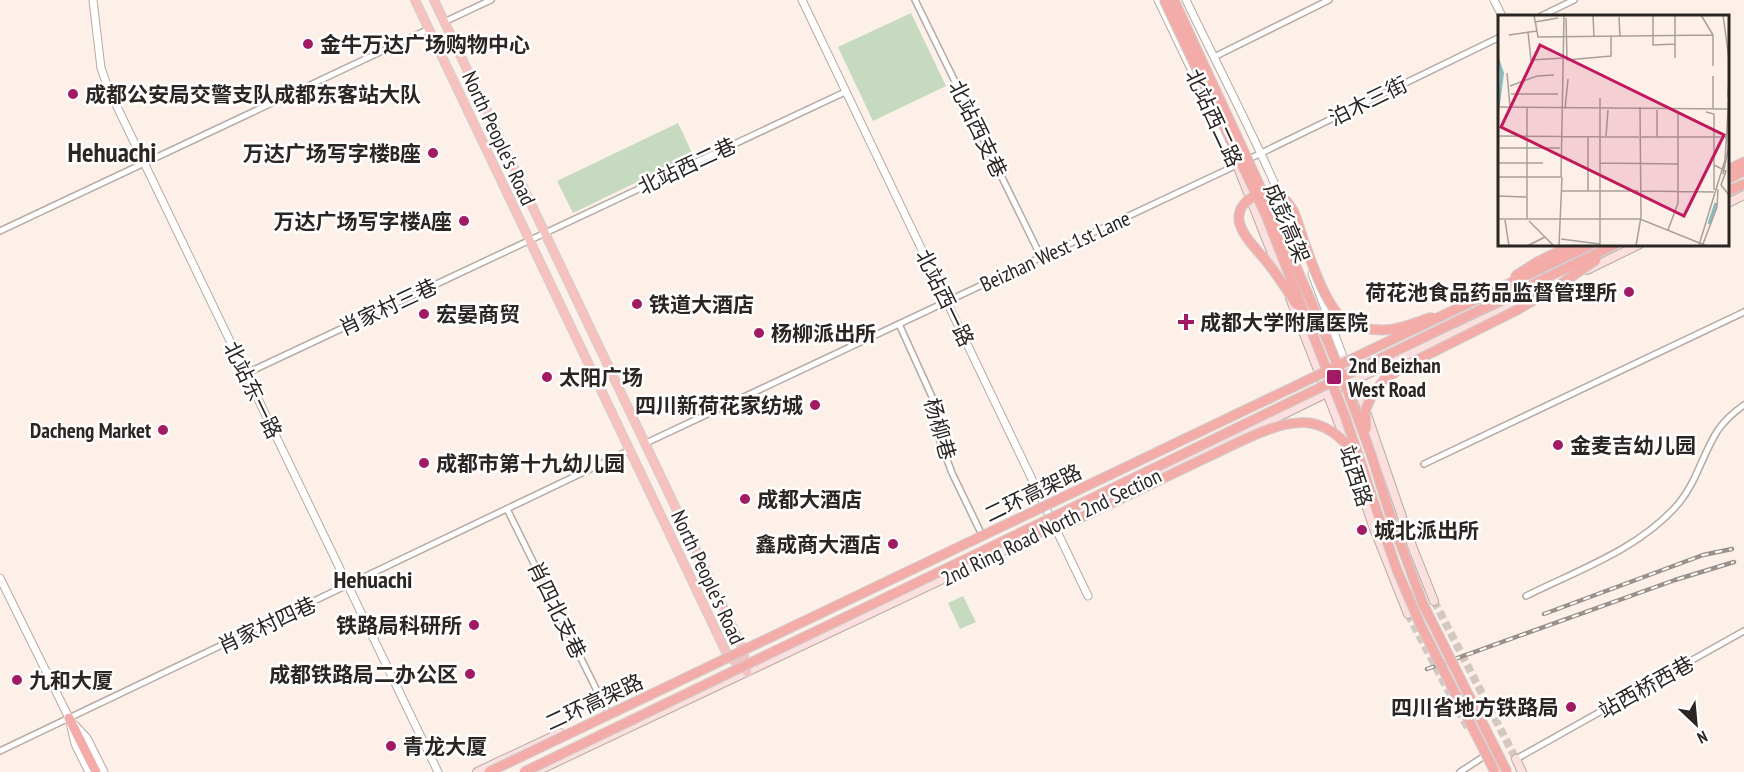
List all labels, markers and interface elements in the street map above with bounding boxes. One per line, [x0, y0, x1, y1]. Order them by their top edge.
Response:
inset map [1498, 15, 1729, 246]
place label: 金牛万达广场购物中心 [320, 31, 530, 58]
marker: 金牛万达广场购物中心 [301, 37, 315, 51]
street label: 北站西二路 [1180, 65, 1248, 171]
street label: North People's Road [456, 67, 542, 209]
street label: 泊木三街 [1324, 70, 1412, 132]
street label: 北站西支巷 [943, 76, 1013, 182]
place label: 成都公安局交警支队成都东客站大队 [85, 81, 421, 108]
marker: 成都公安局交警支队成都东客站大队 [66, 87, 80, 101]
street label: 北站西二巷 [634, 132, 740, 200]
district label: Hehuachi [68, 135, 156, 169]
place label: 万达广场写字楼B座 [243, 140, 421, 167]
marker: 万达广场写字楼B座 [426, 146, 440, 160]
street label: 成彭高架 [1258, 179, 1316, 267]
street label: Beizhan West 1st Lane [976, 204, 1134, 298]
place label: 万达广场写字楼A座 [273, 208, 452, 235]
marker: 万达广场写字楼A座 [457, 214, 471, 228]
street label: 北站西一路 [910, 245, 980, 351]
street label: 肖家村三巷 [335, 273, 441, 341]
place label: 荷花池食品药品监督管理所 [1365, 279, 1617, 306]
marker: 荷花池食品药品监督管理所 [1622, 285, 1636, 299]
place label: 铁道大酒店 [649, 291, 754, 318]
marker: 铁道大酒店 [630, 297, 644, 311]
place label: 宏晏商贸 [436, 301, 520, 328]
marker: 宏晏商贸 [417, 307, 431, 321]
place label: 成都大学附属医院 [1200, 309, 1368, 336]
marker: 成都大学附属医院 [1177, 313, 1195, 331]
place label: 杨柳派出所 [771, 320, 876, 347]
marker: 杨柳派出所 [752, 326, 766, 340]
street label: 北站东一路 [218, 337, 288, 443]
place label: 2nd Beizhan West Road [1347, 352, 1441, 403]
place label: 太阳广场 [559, 364, 643, 391]
marker: 2nd Beizhan West Road [1325, 368, 1343, 386]
marker: 太阳广场 [540, 370, 554, 384]
place label: 四川新荷花家纺城 [635, 392, 803, 419]
street label: 杨柳巷 [918, 395, 962, 463]
marker: 四川新荷花家纺城 [808, 398, 822, 412]
place label: Dacheng Market [30, 417, 151, 444]
marker: Dacheng Market [156, 423, 170, 437]
place label: 金麦吉幼儿园 [1570, 432, 1696, 459]
marker: 金麦吉幼儿园 [1551, 438, 1565, 452]
street label: 站西路 [1333, 442, 1379, 510]
place label: 成都市第十九幼儿园 [436, 450, 625, 477]
marker: 成都市第十九幼儿园 [417, 456, 431, 470]
street label: 二环高架路 [980, 458, 1086, 528]
street label: 2nd Ring Road North 2nd Section [936, 462, 1166, 592]
place label: 成都大酒店 [757, 486, 862, 513]
marker: 成都大酒店 [738, 492, 752, 506]
street label: North People's Road [665, 506, 751, 648]
place label: 城北派出所 [1374, 517, 1479, 544]
marker: 城北派出所 [1355, 523, 1369, 537]
place label: 鑫成商大酒店 [755, 531, 881, 558]
marker: 鑫成商大酒店 [886, 537, 900, 551]
street label: 肖四北支巷 [522, 557, 592, 663]
district label: Hehuachi [333, 564, 413, 595]
street label: 肖家村四巷 [214, 591, 320, 659]
place label: 铁路局科研所 [336, 612, 462, 639]
marker: 铁路局科研所 [467, 618, 481, 632]
street label: 站西桥西巷 [1594, 650, 1698, 724]
place label: 成都铁路局二办公区 [269, 661, 458, 688]
place label: 九和大厦 [29, 667, 113, 694]
marker: 成都铁路局二办公区 [463, 667, 477, 681]
street label: 二环高架路 [541, 668, 647, 736]
marker: 九和大厦 [10, 673, 24, 687]
place label: 四川省地方铁路局 [1391, 694, 1559, 721]
north arrow [1666, 694, 1726, 754]
marker: 四川省地方铁路局 [1564, 700, 1578, 714]
text: N [1694, 727, 1711, 748]
place label: 青龙大厦 [403, 733, 487, 760]
marker: 青龙大厦 [384, 739, 398, 753]

